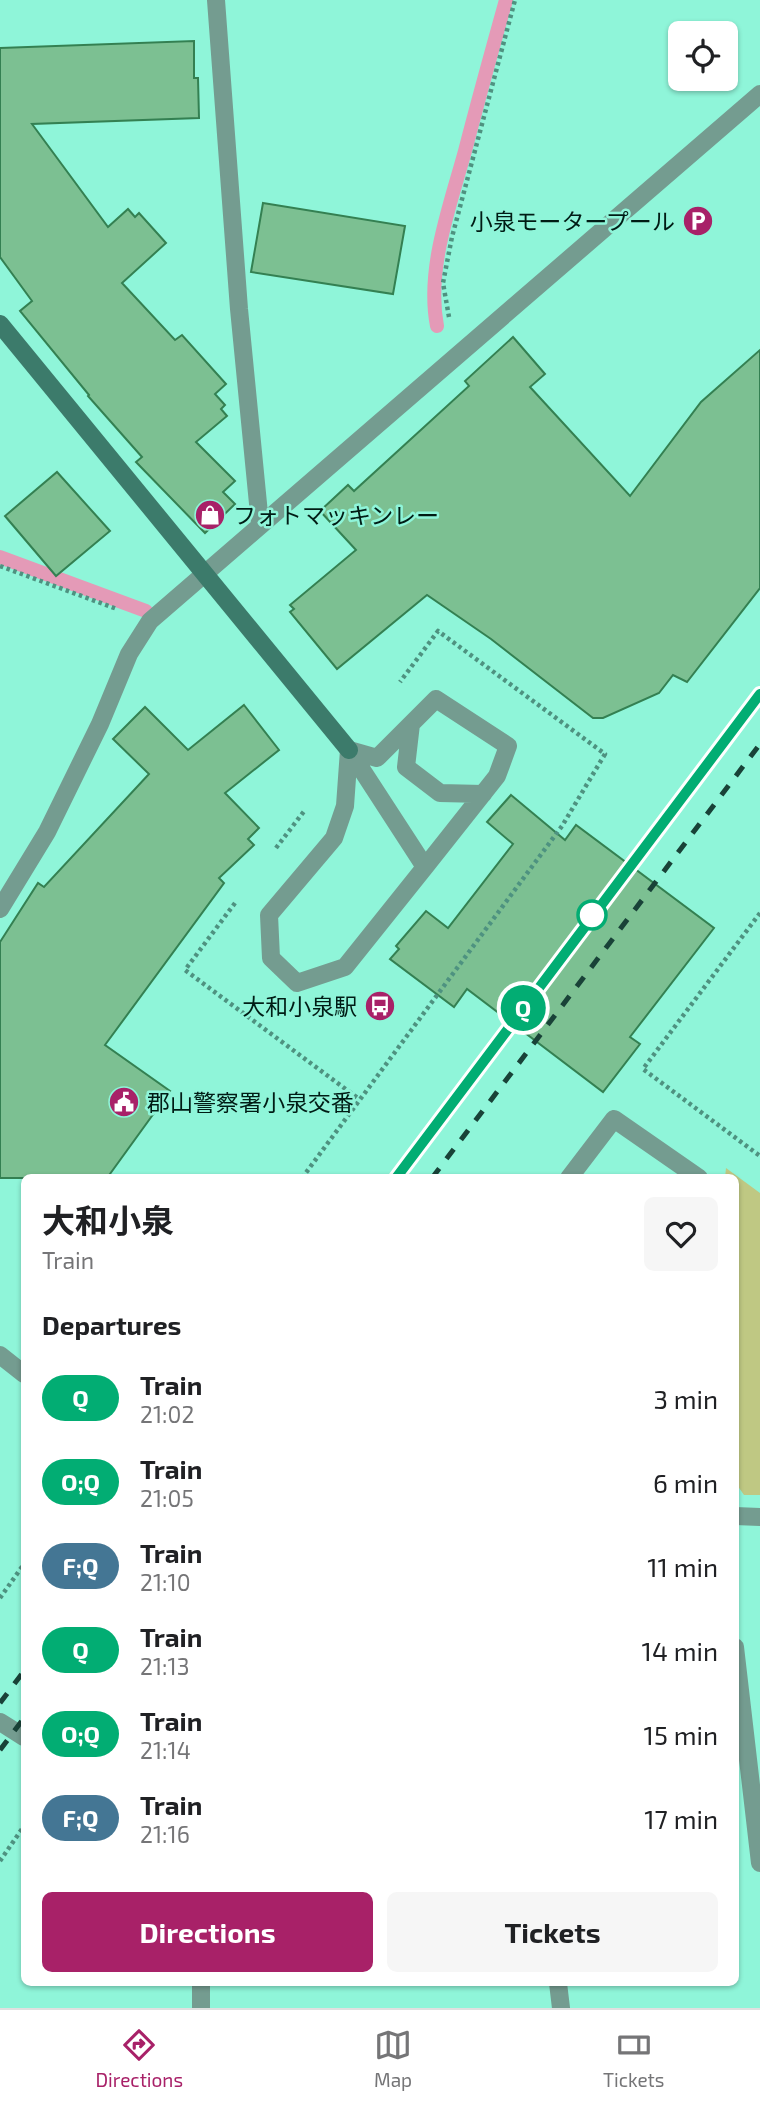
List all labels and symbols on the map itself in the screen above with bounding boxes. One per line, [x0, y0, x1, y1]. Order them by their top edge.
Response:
parking icon: 小泉モータープール [681, 204, 715, 238]
place label: 小泉モータープール [469, 207, 675, 235]
shop icon: フォトマッキンレー [193, 498, 227, 532]
place label: フォトマッキンレー [233, 501, 439, 529]
unlabelled marker [577, 900, 607, 930]
line badge: Q [500, 985, 546, 1031]
bus stop icon: 大和小泉駅 [363, 989, 397, 1023]
place label: 大和小泉駅 [242, 992, 357, 1020]
public building icon: 郡山警察署小泉交番 [107, 1085, 141, 1119]
place label: 郡山警察署小泉交番 [147, 1088, 354, 1116]

